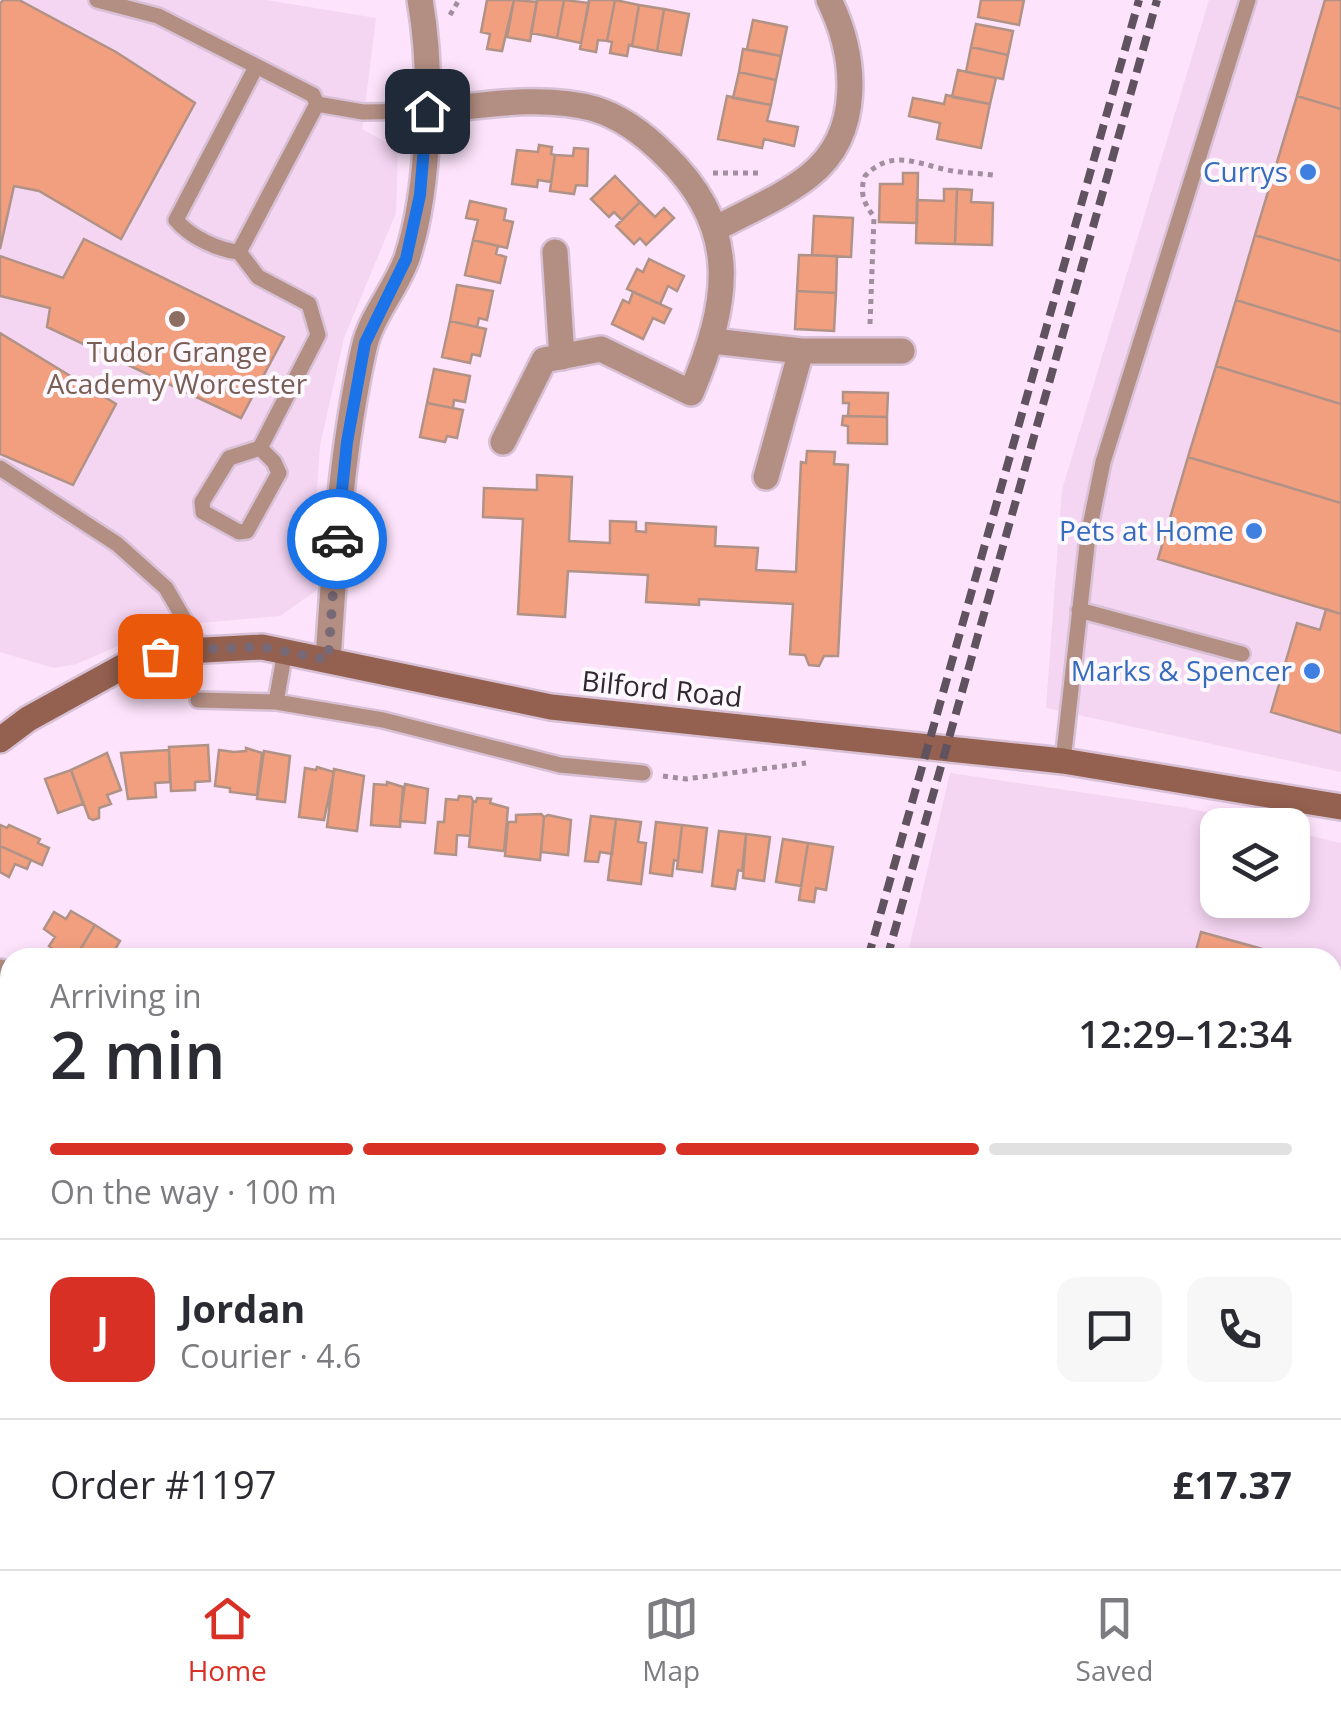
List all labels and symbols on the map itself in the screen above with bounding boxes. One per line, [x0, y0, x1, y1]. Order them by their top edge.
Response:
pin [385, 69, 470, 154]
place label: Currys [1203, 152, 1288, 190]
marker: Currys [1297, 161, 1319, 183]
marker: Tudor Grange Academy Worcester [166, 308, 188, 330]
place label: Tudor Grange Academy Worcester [47, 332, 308, 402]
courier [287, 489, 387, 589]
place label: Pets at Home [1059, 511, 1234, 549]
marker: Pets at Home [1243, 520, 1265, 542]
pin [118, 614, 203, 699]
place label: Marks & Spencer [1071, 651, 1293, 689]
marker: Marks & Spencer [1301, 660, 1323, 682]
street label: Bilford Road [580, 661, 744, 715]

